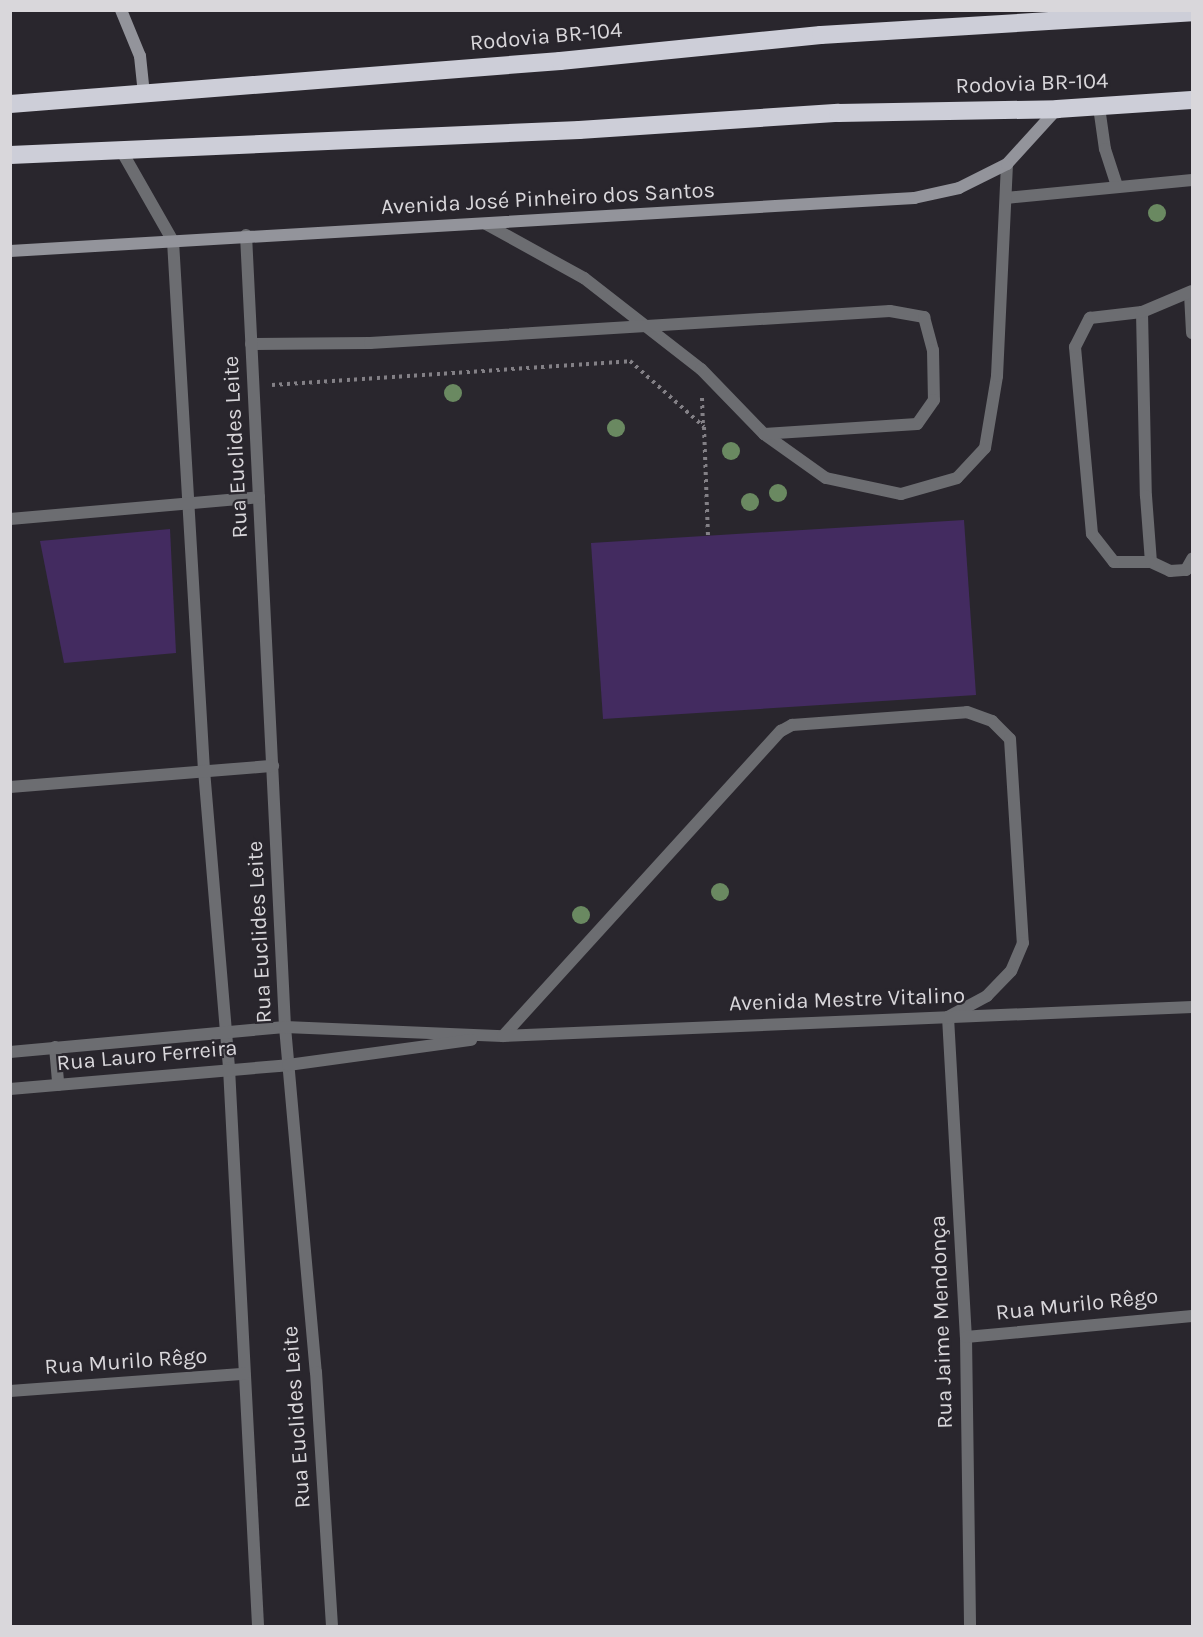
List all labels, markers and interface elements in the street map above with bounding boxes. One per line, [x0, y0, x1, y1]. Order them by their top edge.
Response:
street label: Rodovia BR-104 [469, 17, 623, 57]
street label: Rodovia BR-104 [955, 68, 1109, 100]
street label: Avenida José Pinheiro dos Santos [380, 177, 716, 221]
street label: Rua Euclides Leite [218, 355, 254, 539]
street label: Rua Euclides Leite [242, 840, 278, 1024]
street label: Avenida Mestre Vitalino [728, 983, 966, 1017]
street label: Rua Lauro Ferreira [56, 1035, 238, 1077]
street label: Rua Jaime Mendonça [925, 1215, 959, 1429]
street label: Rua Murilo Rêgo [994, 1283, 1160, 1327]
street label: Rua Euclides Leite [277, 1325, 317, 1509]
street label: Rua Murilo Rêgo [44, 1343, 208, 1381]

